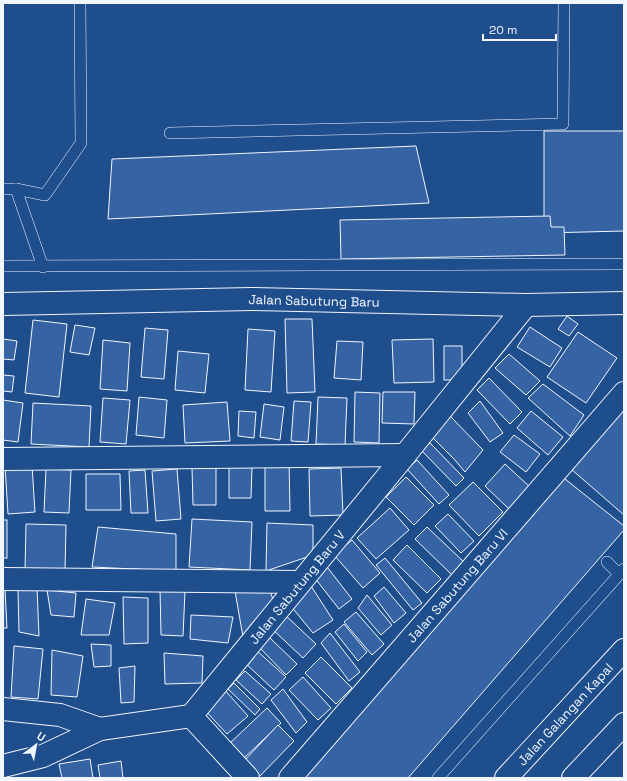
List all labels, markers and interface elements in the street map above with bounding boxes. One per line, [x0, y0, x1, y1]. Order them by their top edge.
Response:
scale bar [483, 16, 556, 42]
text: 20 m [489, 22, 517, 38]
street label: Jalan Sabutung Baru [248, 290, 380, 310]
street label: Jalan Sabutung Baru VI [403, 525, 511, 646]
street label: Jalan Sabutung Baru V [245, 527, 349, 648]
street label: Jalan Galangan Kapal [514, 659, 616, 769]
north arrow [16, 725, 56, 765]
text: U [34, 729, 48, 744]

